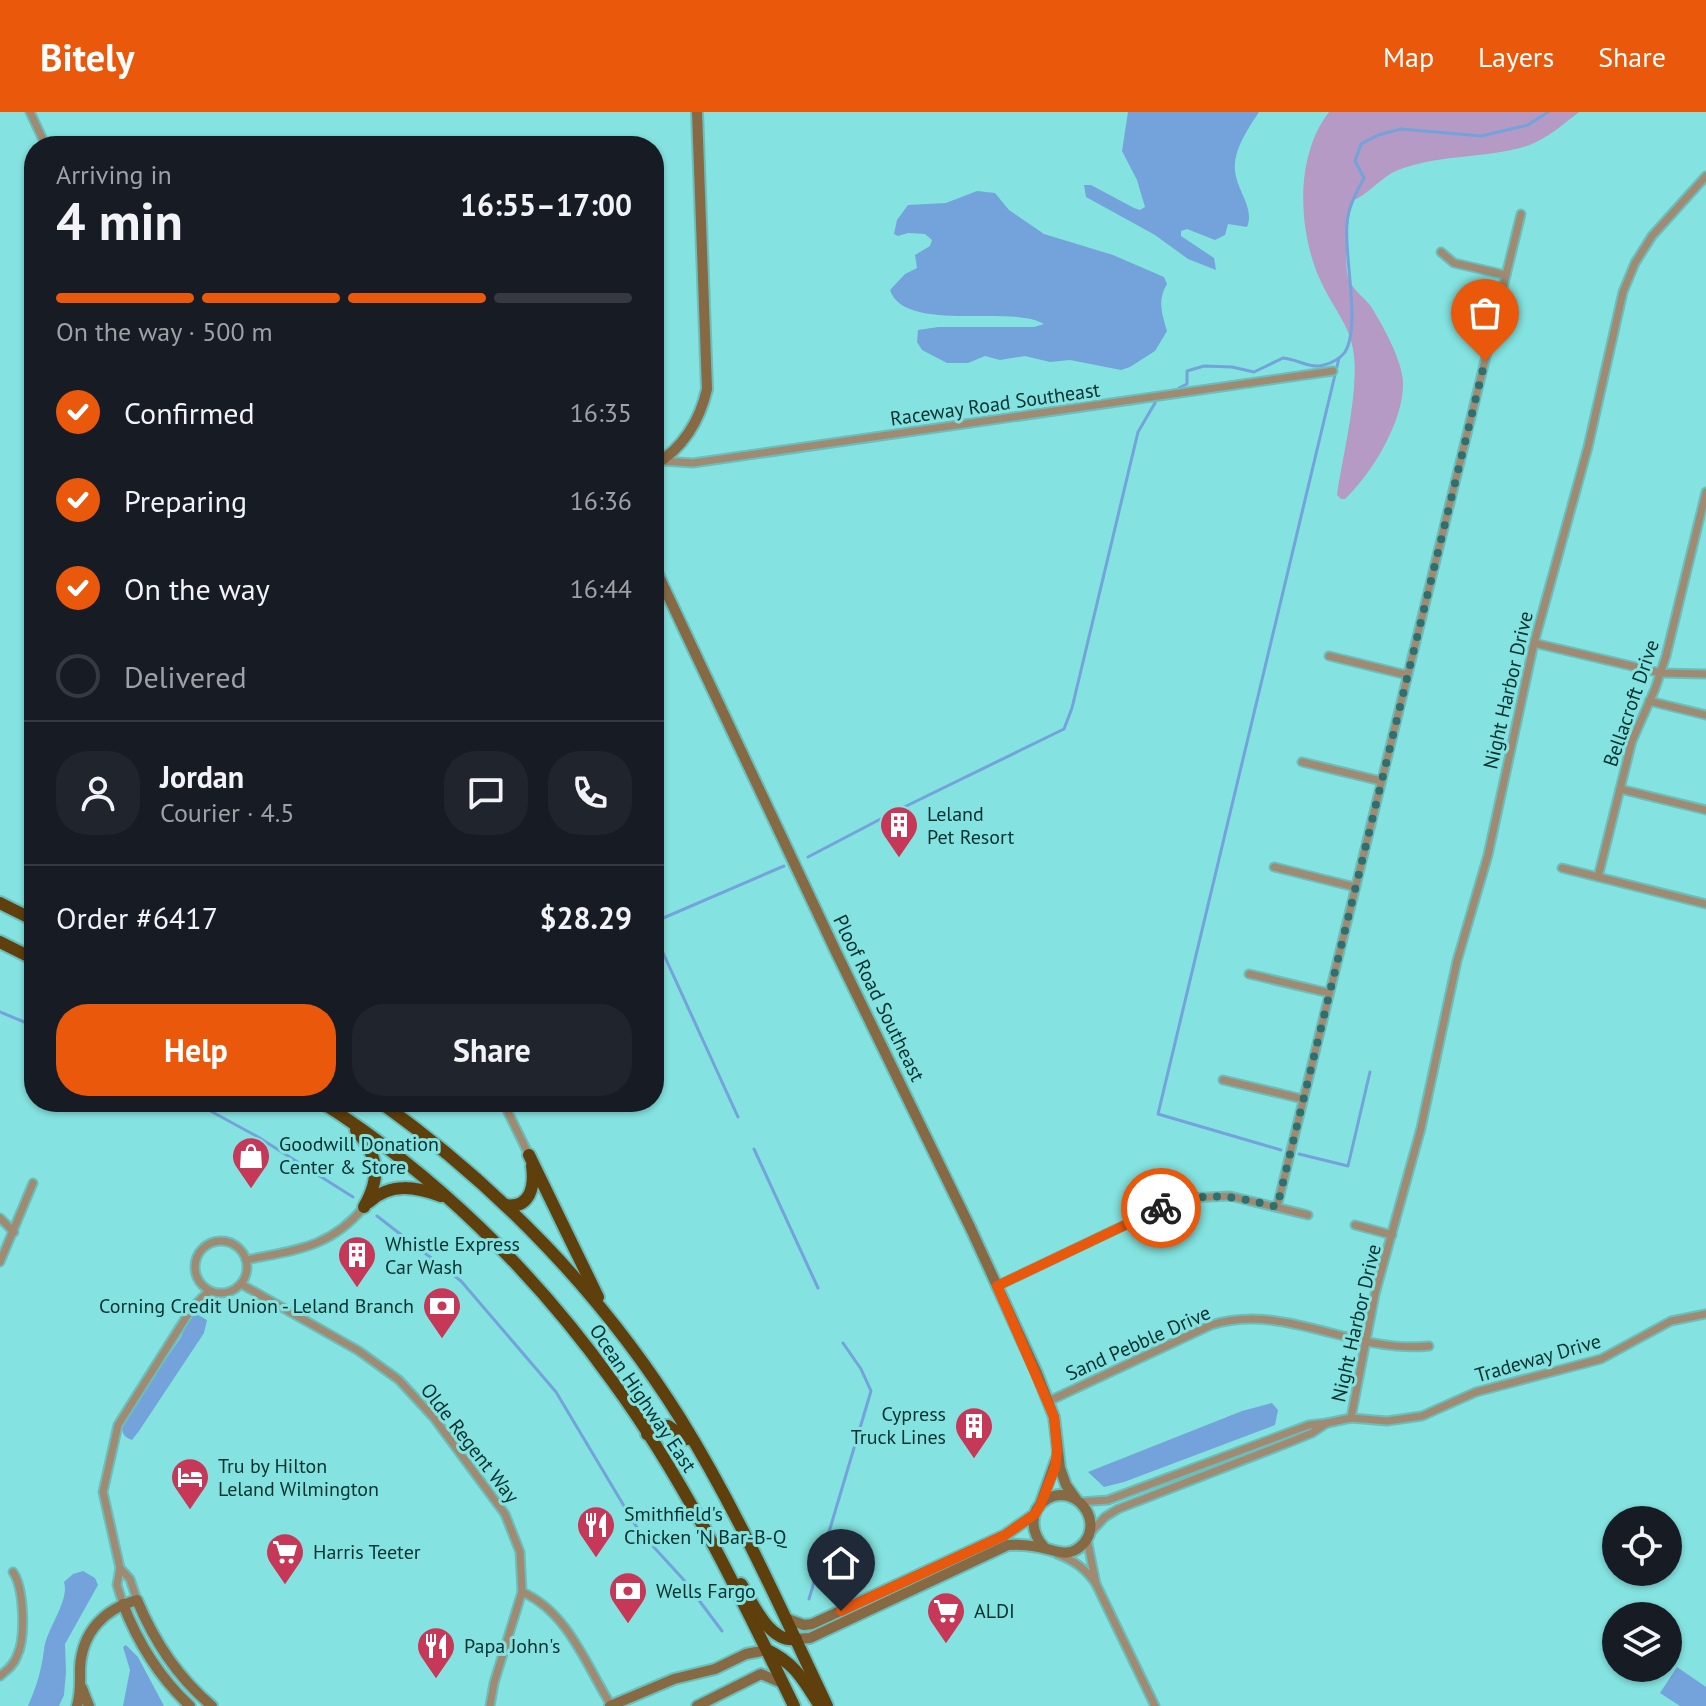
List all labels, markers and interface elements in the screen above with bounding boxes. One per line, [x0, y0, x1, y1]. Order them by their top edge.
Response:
text: Bitely [40, 32, 134, 81]
text: Map [1383, 38, 1434, 75]
text: Layers [1478, 38, 1554, 75]
text: Share [1598, 38, 1666, 75]
text: Arriving in [56, 158, 172, 191]
text: 16:55–17:00 [460, 185, 632, 224]
text: 4 min [56, 187, 183, 254]
pin [1451, 279, 1519, 361]
icon: bag [1463, 291, 1507, 335]
text: On the way · 500 m [56, 315, 273, 348]
street label: Raceway Road Southeast [888, 376, 1102, 432]
icon: check [56, 390, 100, 434]
text: Confirmed [124, 393, 255, 432]
text: 16:35 [570, 396, 632, 429]
icon: check [56, 478, 100, 522]
text: Preparing [124, 481, 247, 520]
text: 16:36 [570, 484, 632, 517]
icon: check [56, 566, 100, 610]
text: On the way [124, 569, 270, 608]
text: 16:44 [570, 572, 632, 605]
street label: Night Harbor Drive [1477, 609, 1539, 771]
street label: Bellacroft Drive [1597, 636, 1665, 770]
text: Delivered [124, 657, 247, 696]
button: person [56, 751, 140, 835]
button: chat [444, 751, 528, 835]
button: phone [548, 751, 632, 835]
text: Jordan [160, 757, 244, 796]
text: Courier · 4.5 [160, 796, 294, 829]
place label: Leland Pet Resort [927, 801, 1014, 850]
building icon: Leland Pet Resort [878, 804, 920, 859]
text: Order #6417 [56, 898, 218, 937]
text: $28.29 [540, 898, 632, 937]
street label: Ploof Road Southeast [827, 910, 931, 1086]
button: Help [56, 1004, 336, 1096]
button: Share [352, 1004, 632, 1096]
place label: Goodwill Donation Center & Store [279, 1131, 439, 1180]
shop icon: Goodwill Donation Center & Store [230, 1135, 272, 1190]
courier [1121, 1168, 1201, 1248]
icon: bike [1139, 1186, 1183, 1230]
place label: Whistle Express Car Wash [385, 1231, 520, 1280]
building icon: Whistle Express Car Wash [336, 1234, 378, 1289]
street label: Night Harbor Drive [1325, 1242, 1387, 1404]
bank icon: Corning Credit Union - Leland Branch [421, 1285, 463, 1340]
place label: Corning Credit Union - Leland Branch [99, 1293, 414, 1319]
street label: Sand Pebble Drive [1061, 1299, 1215, 1387]
street label: Ocean Highway East [584, 1319, 702, 1477]
street label: Tradeway Drive [1472, 1328, 1604, 1388]
street label: Olde Regent Way [415, 1378, 525, 1509]
place label: Cypress Truck Lines [851, 1401, 946, 1450]
building icon: Cypress Truck Lines [953, 1405, 995, 1460]
place label: Tru by Hilton Leland Wilmington [218, 1453, 379, 1502]
hotel icon: Tru by Hilton Leland Wilmington [169, 1456, 211, 1511]
place label: Smithfield's Chicken 'N Bar-B-Q [624, 1501, 788, 1550]
restaurant icon: Smithfield's Chicken 'N Bar-B-Q [575, 1504, 617, 1559]
map controls [1602, 1506, 1682, 1682]
button: locate [1602, 1506, 1682, 1586]
pin [807, 1529, 875, 1611]
supermarket icon: Harris Teeter [264, 1531, 306, 1586]
place label: Harris Teeter [313, 1539, 421, 1565]
icon: home [819, 1541, 863, 1585]
bank icon: Wells Fargo [607, 1570, 649, 1625]
place label: Wells Fargo [656, 1578, 756, 1604]
supermarket icon: ALDI [925, 1590, 967, 1645]
place label: ALDI [974, 1598, 1015, 1624]
button: layers [1602, 1602, 1682, 1682]
restaurant icon: Papa John's [415, 1625, 457, 1680]
place label: Papa John's [464, 1633, 560, 1659]

